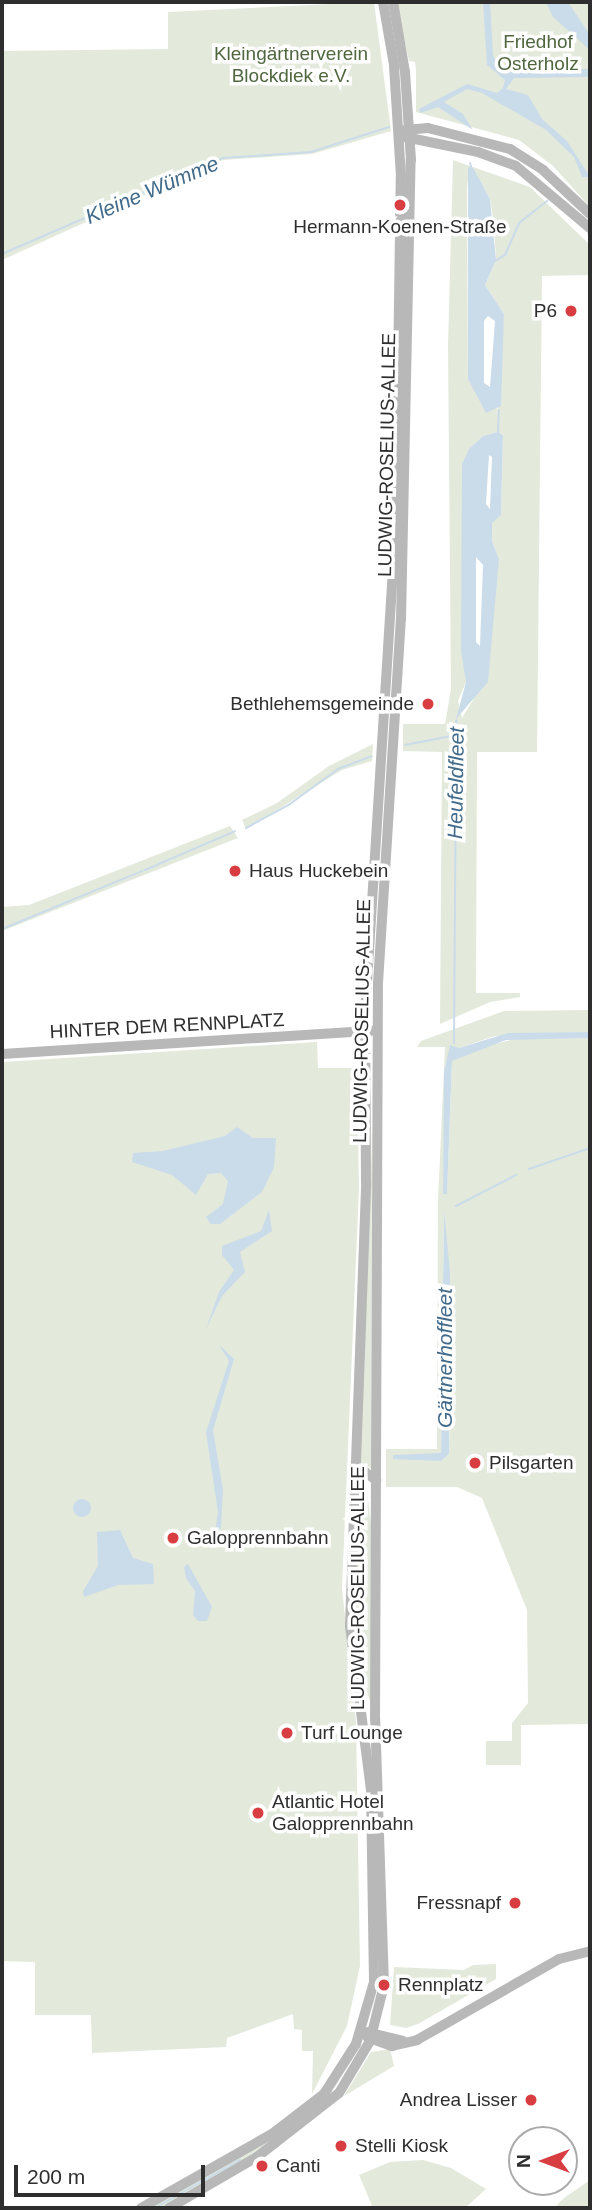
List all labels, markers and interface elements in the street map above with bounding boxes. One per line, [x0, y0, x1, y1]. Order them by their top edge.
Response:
park label: Friedhof Osterholz [497, 31, 579, 75]
park label: Kleingärtnerverein Blockdiek e.V. [214, 43, 368, 87]
water label: Kleine Wümme [82, 151, 222, 229]
marker: Hermann-Koenen-Straße [392, 197, 408, 213]
place label: Hermann-Koenen-Straße [293, 216, 507, 238]
place label: P6 [534, 300, 557, 322]
marker: P6 [563, 303, 579, 319]
street label: LUDWIG-ROSELIUS-ALLEE [373, 333, 401, 577]
place label: Bethlehemsgemeinde [230, 693, 414, 715]
marker: Bethlehemsgemeinde [420, 696, 436, 712]
water label: Heufeldfleet [442, 727, 470, 839]
place label: Haus Huckebein [249, 860, 388, 882]
marker: Haus Huckebein [227, 863, 243, 879]
street label: LUDWIG-ROSELIUS-ALLEE [348, 899, 376, 1143]
street label: HINTER DEM RENNPLATZ [49, 1008, 285, 1044]
water label: Gärtnerhoffleet [432, 1288, 458, 1428]
place label: Pilsgarten [489, 1452, 573, 1474]
marker: Pilsgarten [467, 1455, 483, 1471]
street label: LUDWIG-ROSELIUS-ALLEE [347, 1466, 369, 1710]
place label: Galopprennbahn [187, 1527, 329, 1549]
marker: Galopprennbahn [165, 1530, 181, 1546]
place label: Turf Lounge [301, 1722, 403, 1744]
marker: Turf Lounge [279, 1725, 295, 1741]
place label: Atlantic Hotel Galopprennbahn [272, 1791, 414, 1835]
marker: Atlantic Hotel Galopprennbahn [250, 1805, 266, 1821]
place label: Fressnapf [417, 1892, 501, 1914]
marker: Fressnapf [507, 1895, 523, 1911]
place label: Rennplatz [398, 1974, 484, 1996]
marker: Rennplatz [376, 1977, 392, 1993]
place label: Andrea Lisser [400, 2089, 517, 2111]
marker: Andrea Lisser [523, 2092, 539, 2108]
north arrow [508, 2126, 578, 2196]
place label: Stelli Kiosk [355, 2135, 448, 2157]
marker: Stelli Kiosk [333, 2138, 349, 2154]
scale bar [18, 2150, 208, 2194]
text: N [513, 2154, 534, 2168]
place label: Canti [276, 2155, 320, 2177]
marker: Canti [254, 2158, 270, 2174]
text: 200 m [27, 2165, 85, 2188]

